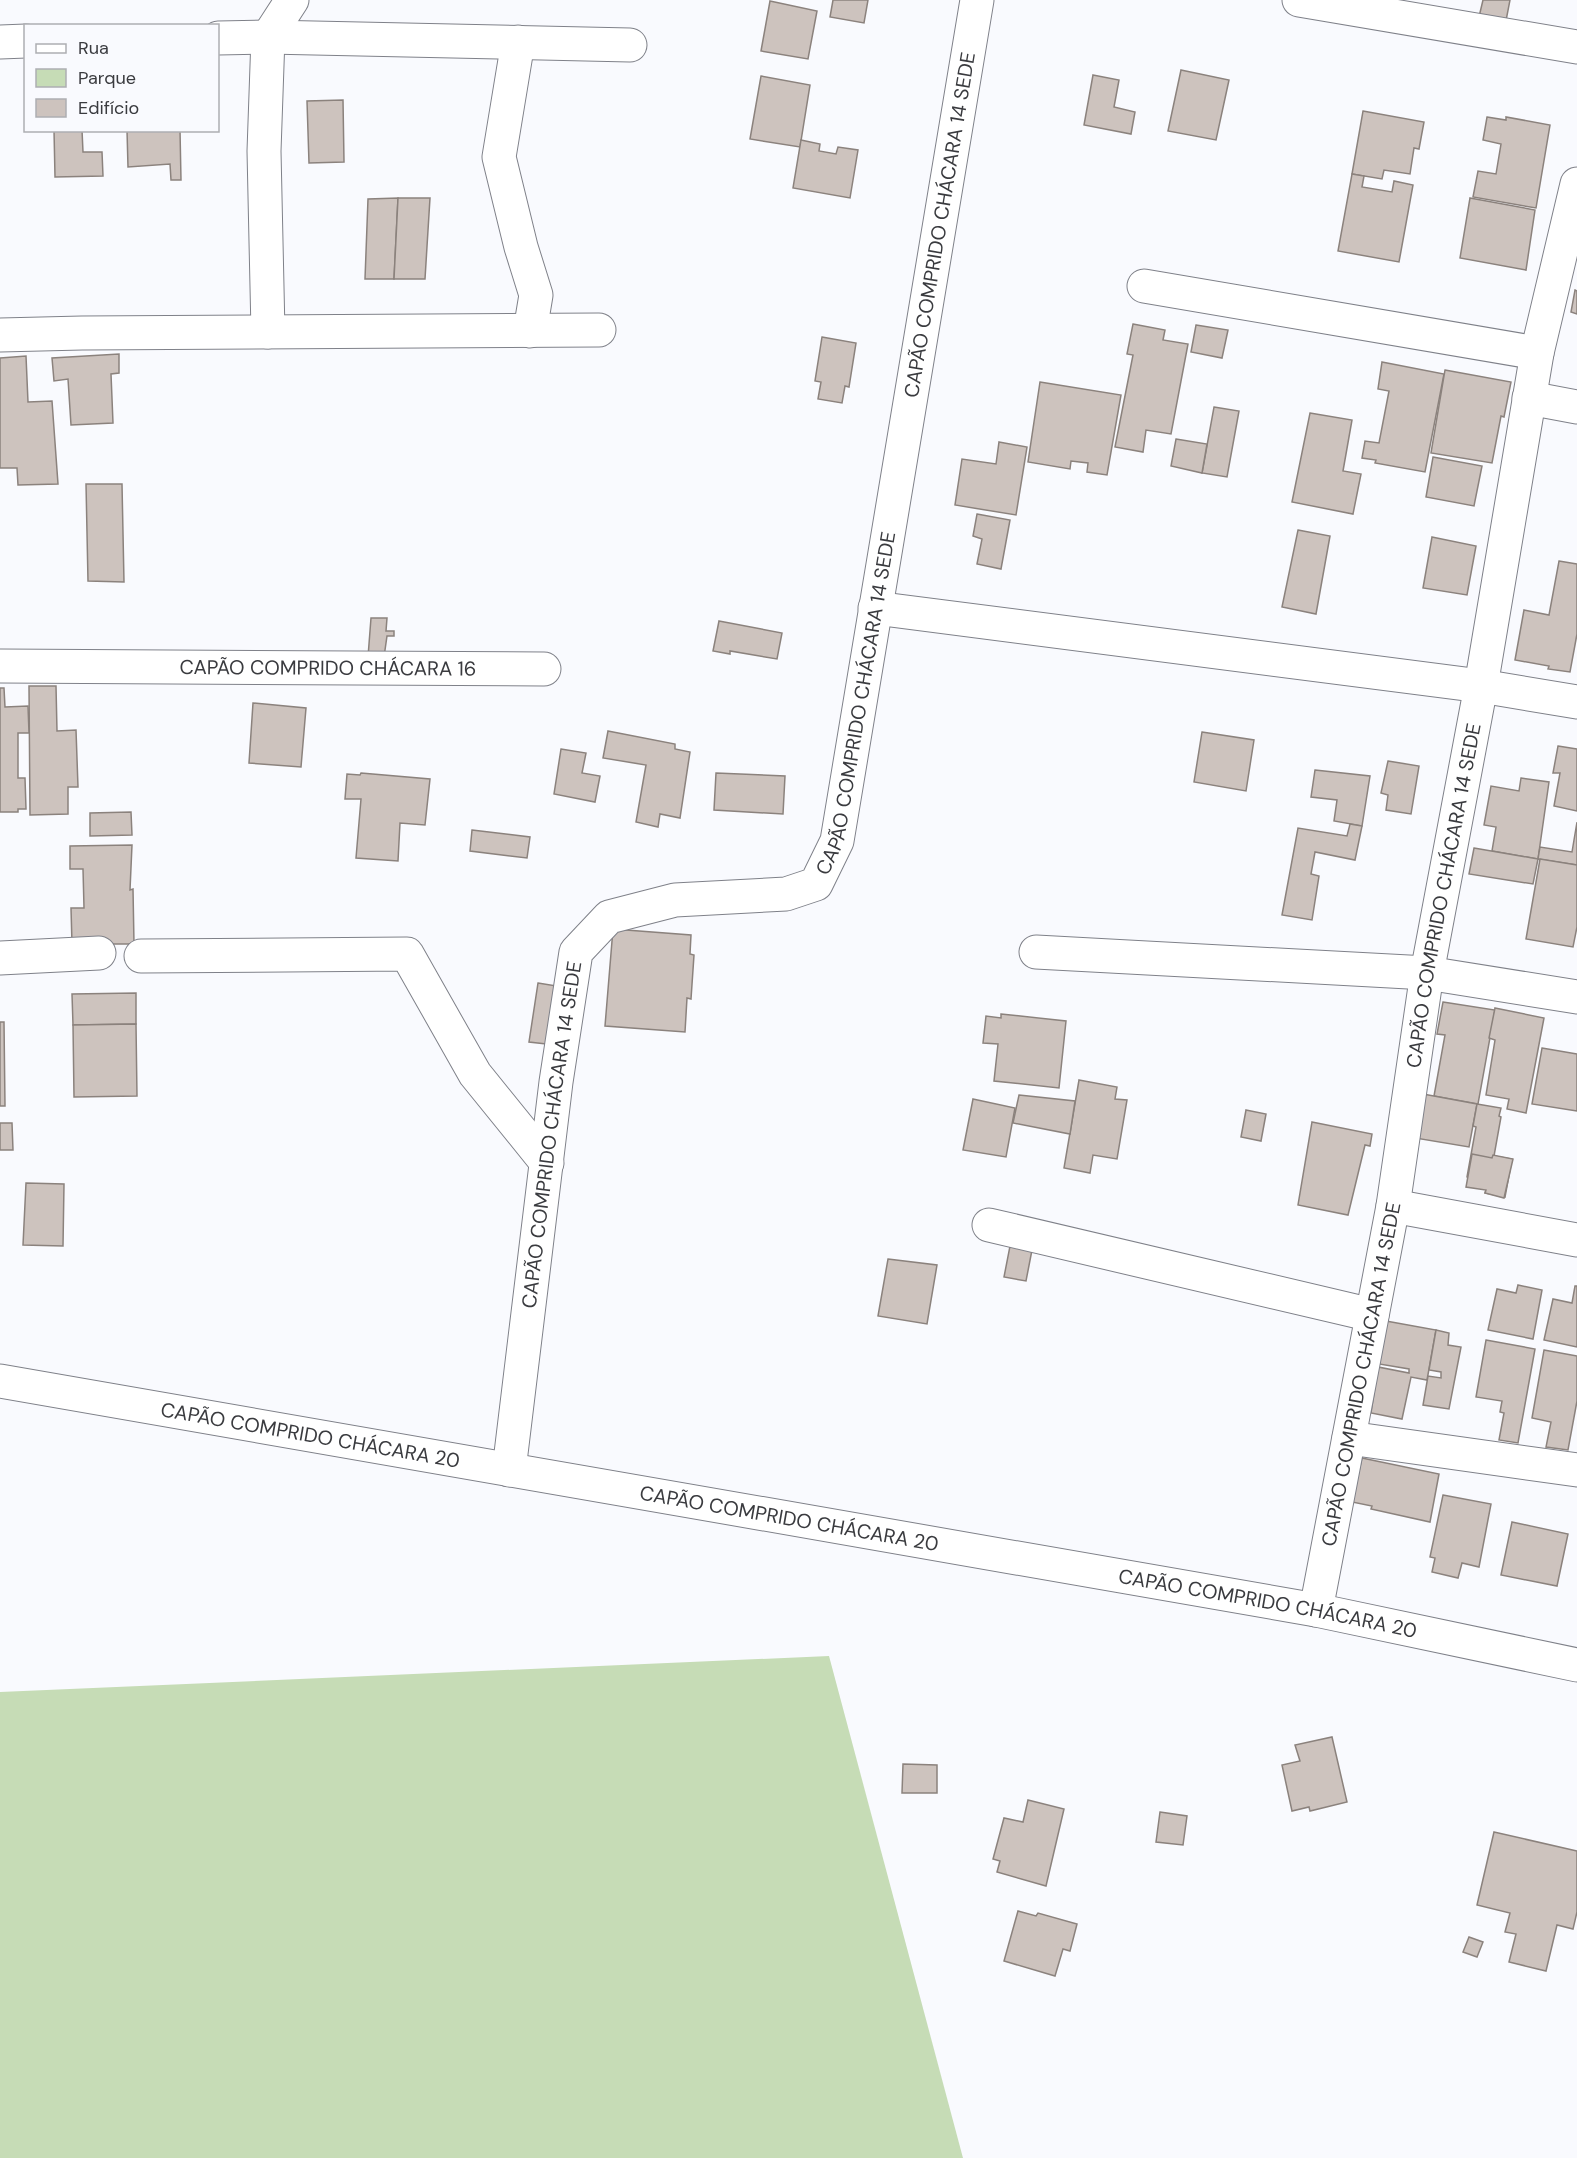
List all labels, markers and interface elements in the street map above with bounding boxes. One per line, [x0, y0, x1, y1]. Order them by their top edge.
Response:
legend [24, 24, 219, 132]
text: Rua [78, 36, 109, 60]
street label: CAPÃO COMPRIDO CHÁCARA 14 SEDE [898, 50, 981, 399]
text: Parque [78, 66, 136, 90]
text: Edifício [78, 96, 139, 120]
street label: CAPÃO COMPRIDO CHÁCARA 14 SEDE [809, 529, 901, 879]
street label: CAPÃO COMPRIDO CHÁCARA 16 [179, 654, 477, 682]
street label: CAPÃO COMPRIDO CHÁCARA 14 SEDE [1400, 721, 1487, 1070]
street label: CAPÃO COMPRIDO CHÁCARA 14 SEDE [516, 959, 587, 1310]
street label: CAPÃO COMPRIDO CHÁCARA 14 SEDE [1315, 1200, 1406, 1548]
street label: CAPÃO COMPRIDO CHÁCARA 20 [159, 1396, 462, 1474]
street label: CAPÃO COMPRIDO CHÁCARA 20 [638, 1480, 941, 1557]
street label: CAPÃO COMPRIDO CHÁCARA 20 [1116, 1563, 1419, 1644]

